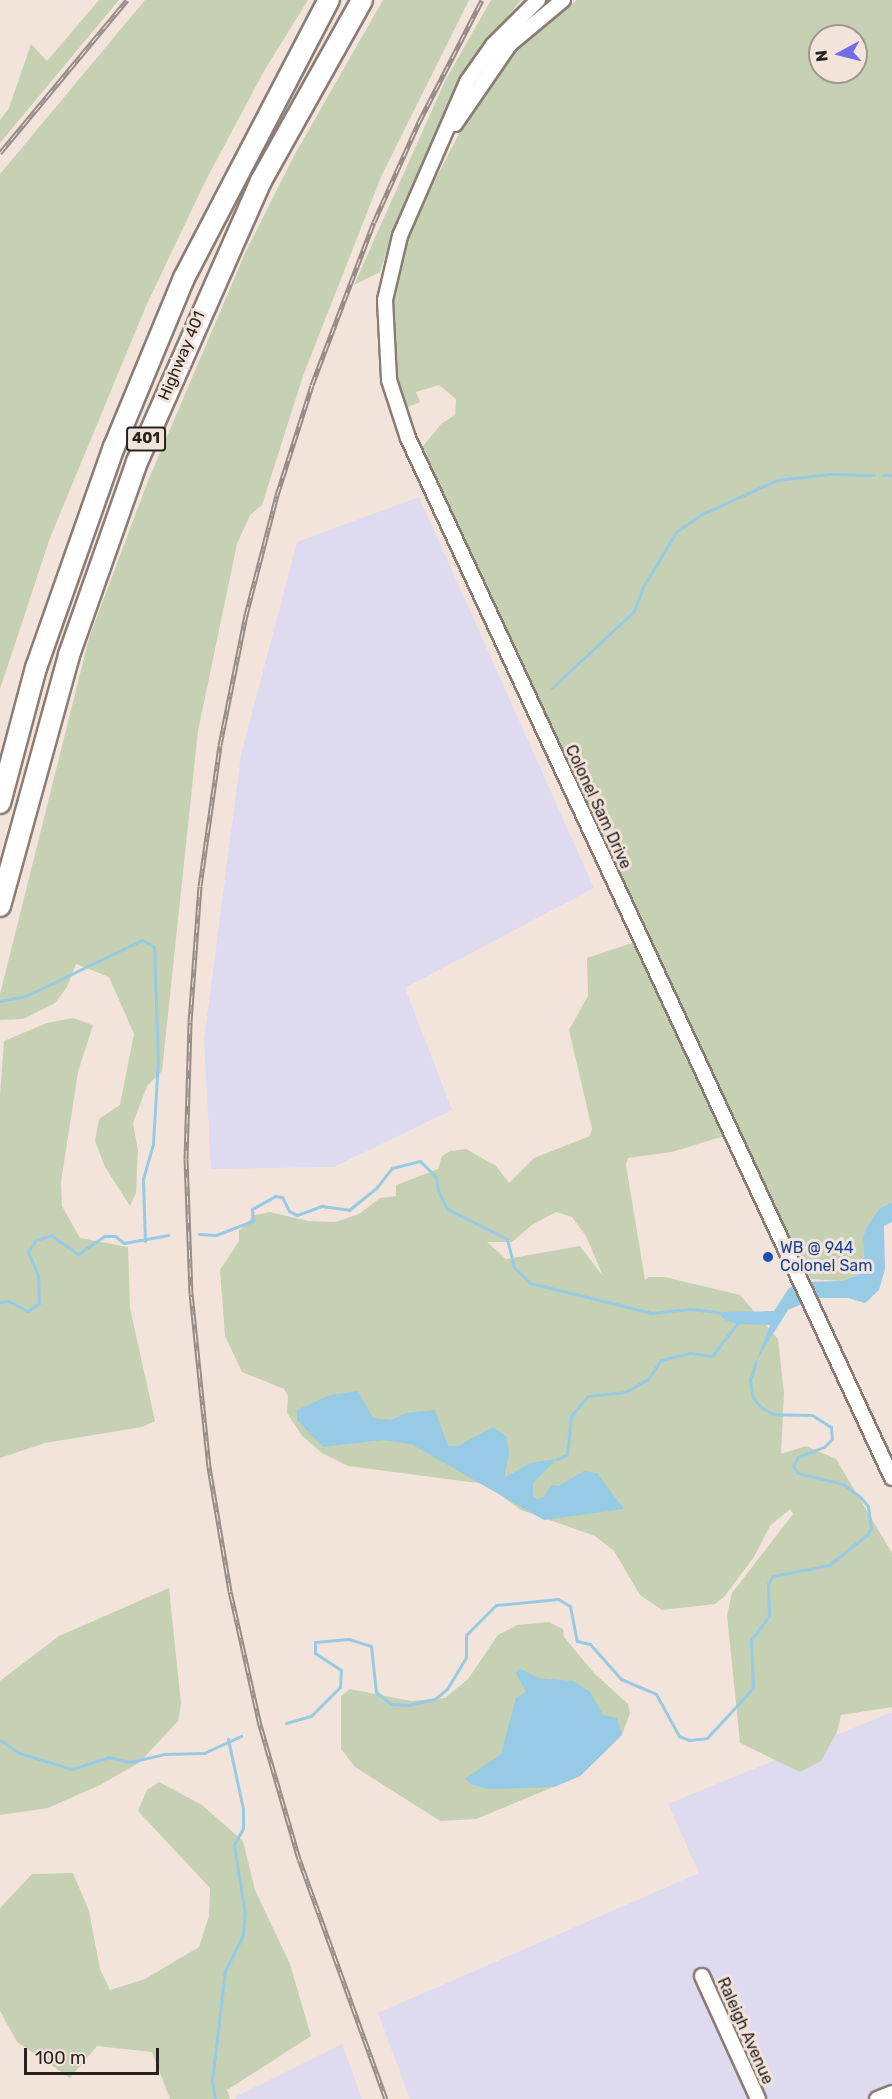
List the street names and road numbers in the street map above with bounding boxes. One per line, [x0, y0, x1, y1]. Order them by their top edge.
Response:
street label: Highway 401 [155, 308, 209, 404]
road number: 401 [125, 427, 167, 451]
street label: Colonel Sam Drive [561, 742, 635, 872]
street label: Raleigh Avenue [713, 1974, 777, 2088]

